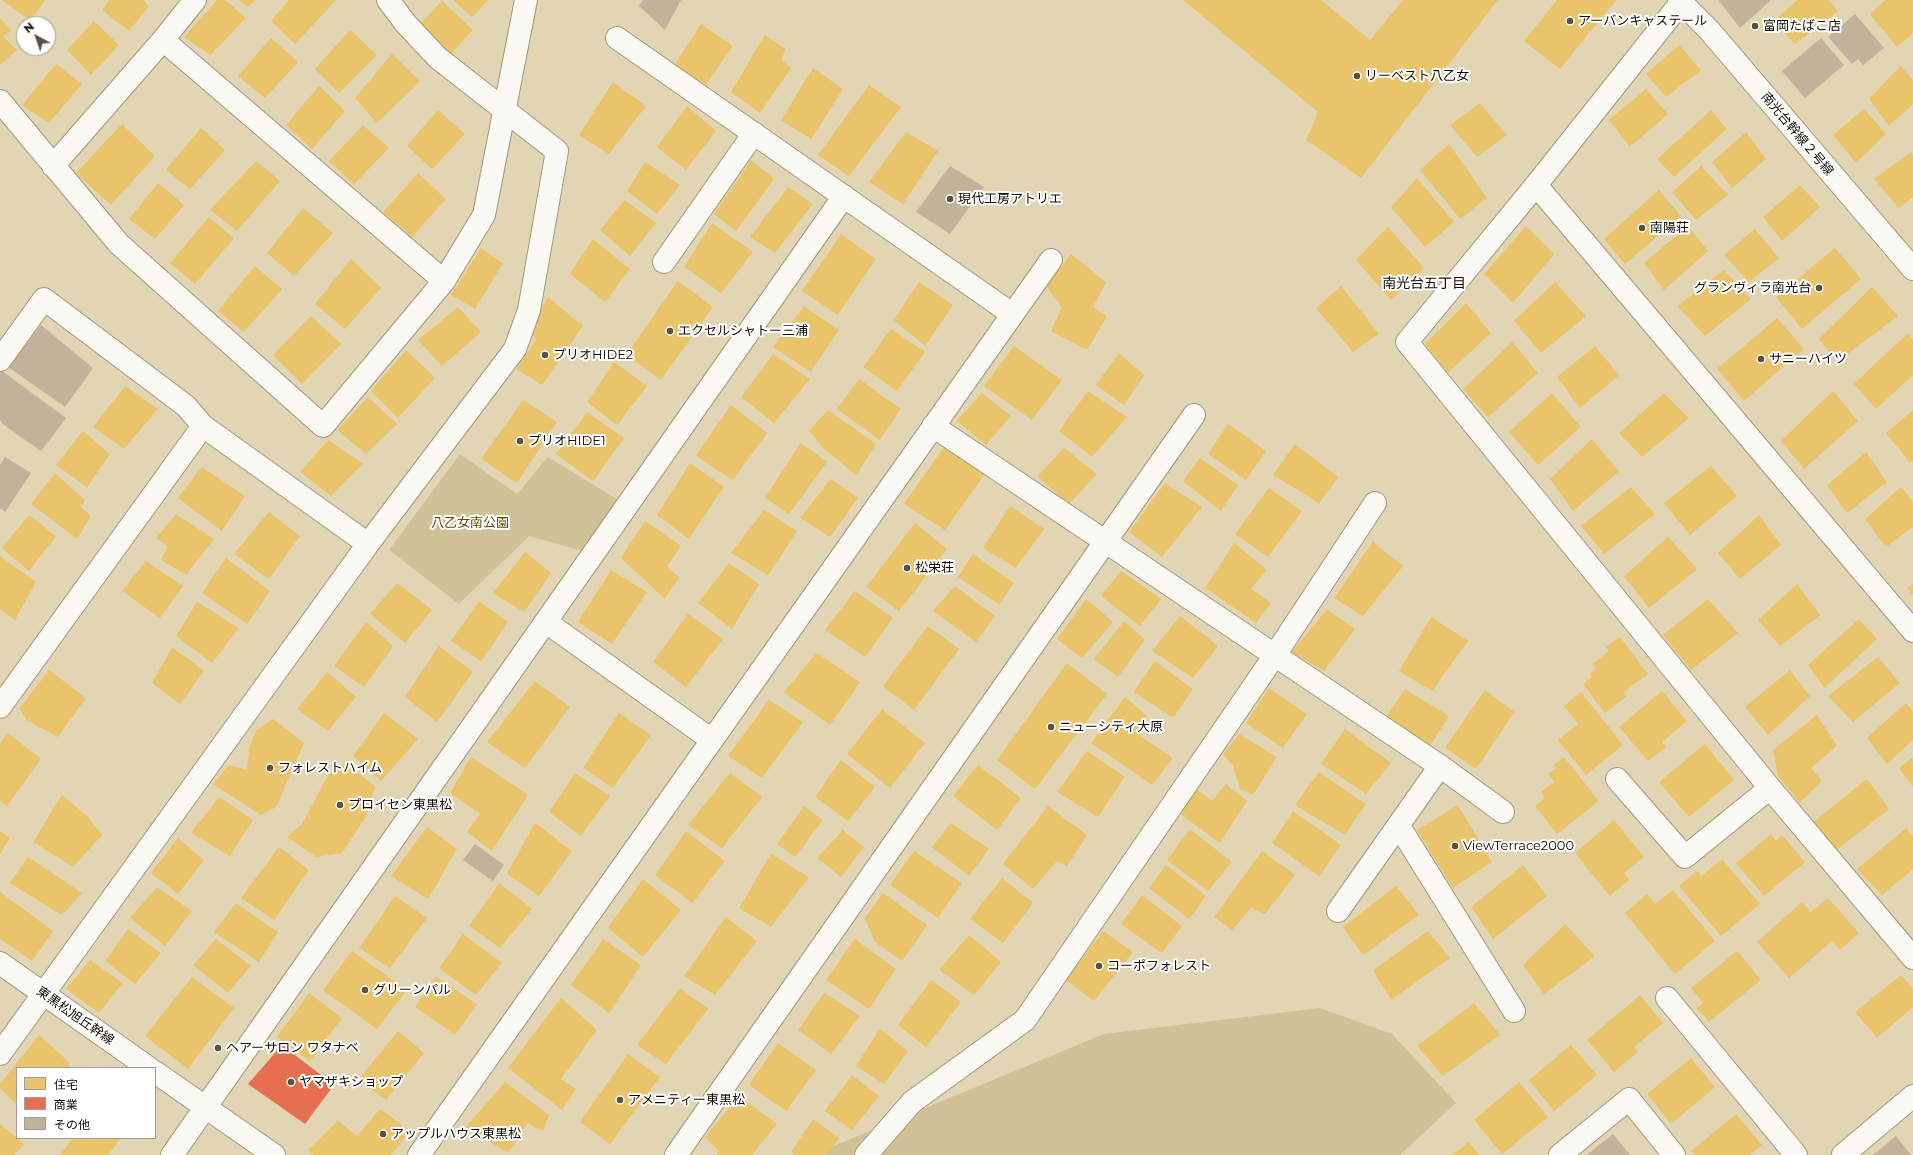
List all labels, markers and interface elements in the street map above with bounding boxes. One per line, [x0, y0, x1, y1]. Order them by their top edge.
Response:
place label: アーバンキャステール [1578, 13, 1707, 29]
north arrow [16, 16, 56, 56]
marker: アーバンキャステール [1565, 16, 1575, 26]
place label: 富岡たばこ店 [1763, 18, 1841, 34]
text: N [21, 19, 37, 36]
marker: 富岡たばこ店 [1750, 21, 1760, 31]
place label: リーベスト八乙女 [1365, 68, 1469, 84]
marker: リーベスト八乙女 [1352, 71, 1362, 81]
street label: 南光台幹線２号線 [1758, 89, 1836, 179]
place label: 現代工房アトリエ [958, 191, 1062, 207]
marker: 現代工房アトリエ [945, 194, 955, 204]
place label: 南陽荘 [1650, 220, 1689, 236]
marker: 南陽荘 [1637, 223, 1647, 233]
district label: 南光台五丁目 [1382, 276, 1466, 292]
place label: グランヴィラ南光台 [1694, 280, 1811, 296]
marker: グランヴィラ南光台 [1814, 283, 1824, 293]
place label: エクセルシャトー三浦 [678, 323, 808, 339]
marker: エクセルシャトー三浦 [665, 326, 675, 336]
place label: プリオHIDE2 [553, 347, 633, 363]
marker: プリオHIDE2 [540, 350, 550, 360]
place label: サニーハイツ [1769, 351, 1847, 367]
marker: サニーハイツ [1756, 354, 1766, 364]
place label: プリオHIDE1 [528, 433, 606, 449]
marker: プリオHIDE1 [515, 436, 525, 446]
park label: 八乙女南公園 [431, 515, 509, 531]
place label: 松栄荘 [915, 560, 954, 576]
marker: 松栄荘 [902, 563, 912, 573]
place label: ニューシティ大原 [1059, 719, 1163, 735]
marker: ニューシティ大原 [1046, 722, 1056, 732]
place label: フォレストハイム [278, 760, 382, 776]
marker: フォレストハイム [265, 763, 275, 773]
place label: プロイセン東黒松 [348, 797, 452, 813]
marker: プロイセン東黒松 [335, 800, 345, 810]
place label: ViewTerrace2000 [1463, 838, 1574, 854]
marker: ViewTerrace2000 [1450, 841, 1460, 851]
place label: コーポフォレスト [1107, 958, 1211, 974]
marker: コーポフォレスト [1094, 961, 1104, 971]
place label: グリーンパル [373, 982, 451, 998]
street label: 東黒松旭丘幹線 [33, 984, 117, 1048]
marker: グリーンパル [360, 985, 370, 995]
place label: ヘアーサロン ワタナベ [226, 1040, 359, 1056]
marker: ヘアーサロン ワタナベ [213, 1043, 223, 1053]
legend [16, 1067, 156, 1139]
place label: ヤマザキショップ [299, 1074, 403, 1090]
text: 住宅 [54, 1077, 78, 1092]
marker: ヤマザキショップ [286, 1077, 296, 1087]
place label: アメニティー東黒松 [628, 1092, 745, 1108]
marker: アメニティー東黒松 [615, 1095, 625, 1105]
text: 商業 [54, 1097, 78, 1112]
text: その他 [54, 1117, 90, 1132]
place label: アップルハウス東黒松 [391, 1126, 521, 1142]
marker: アップルハウス東黒松 [378, 1129, 388, 1139]

